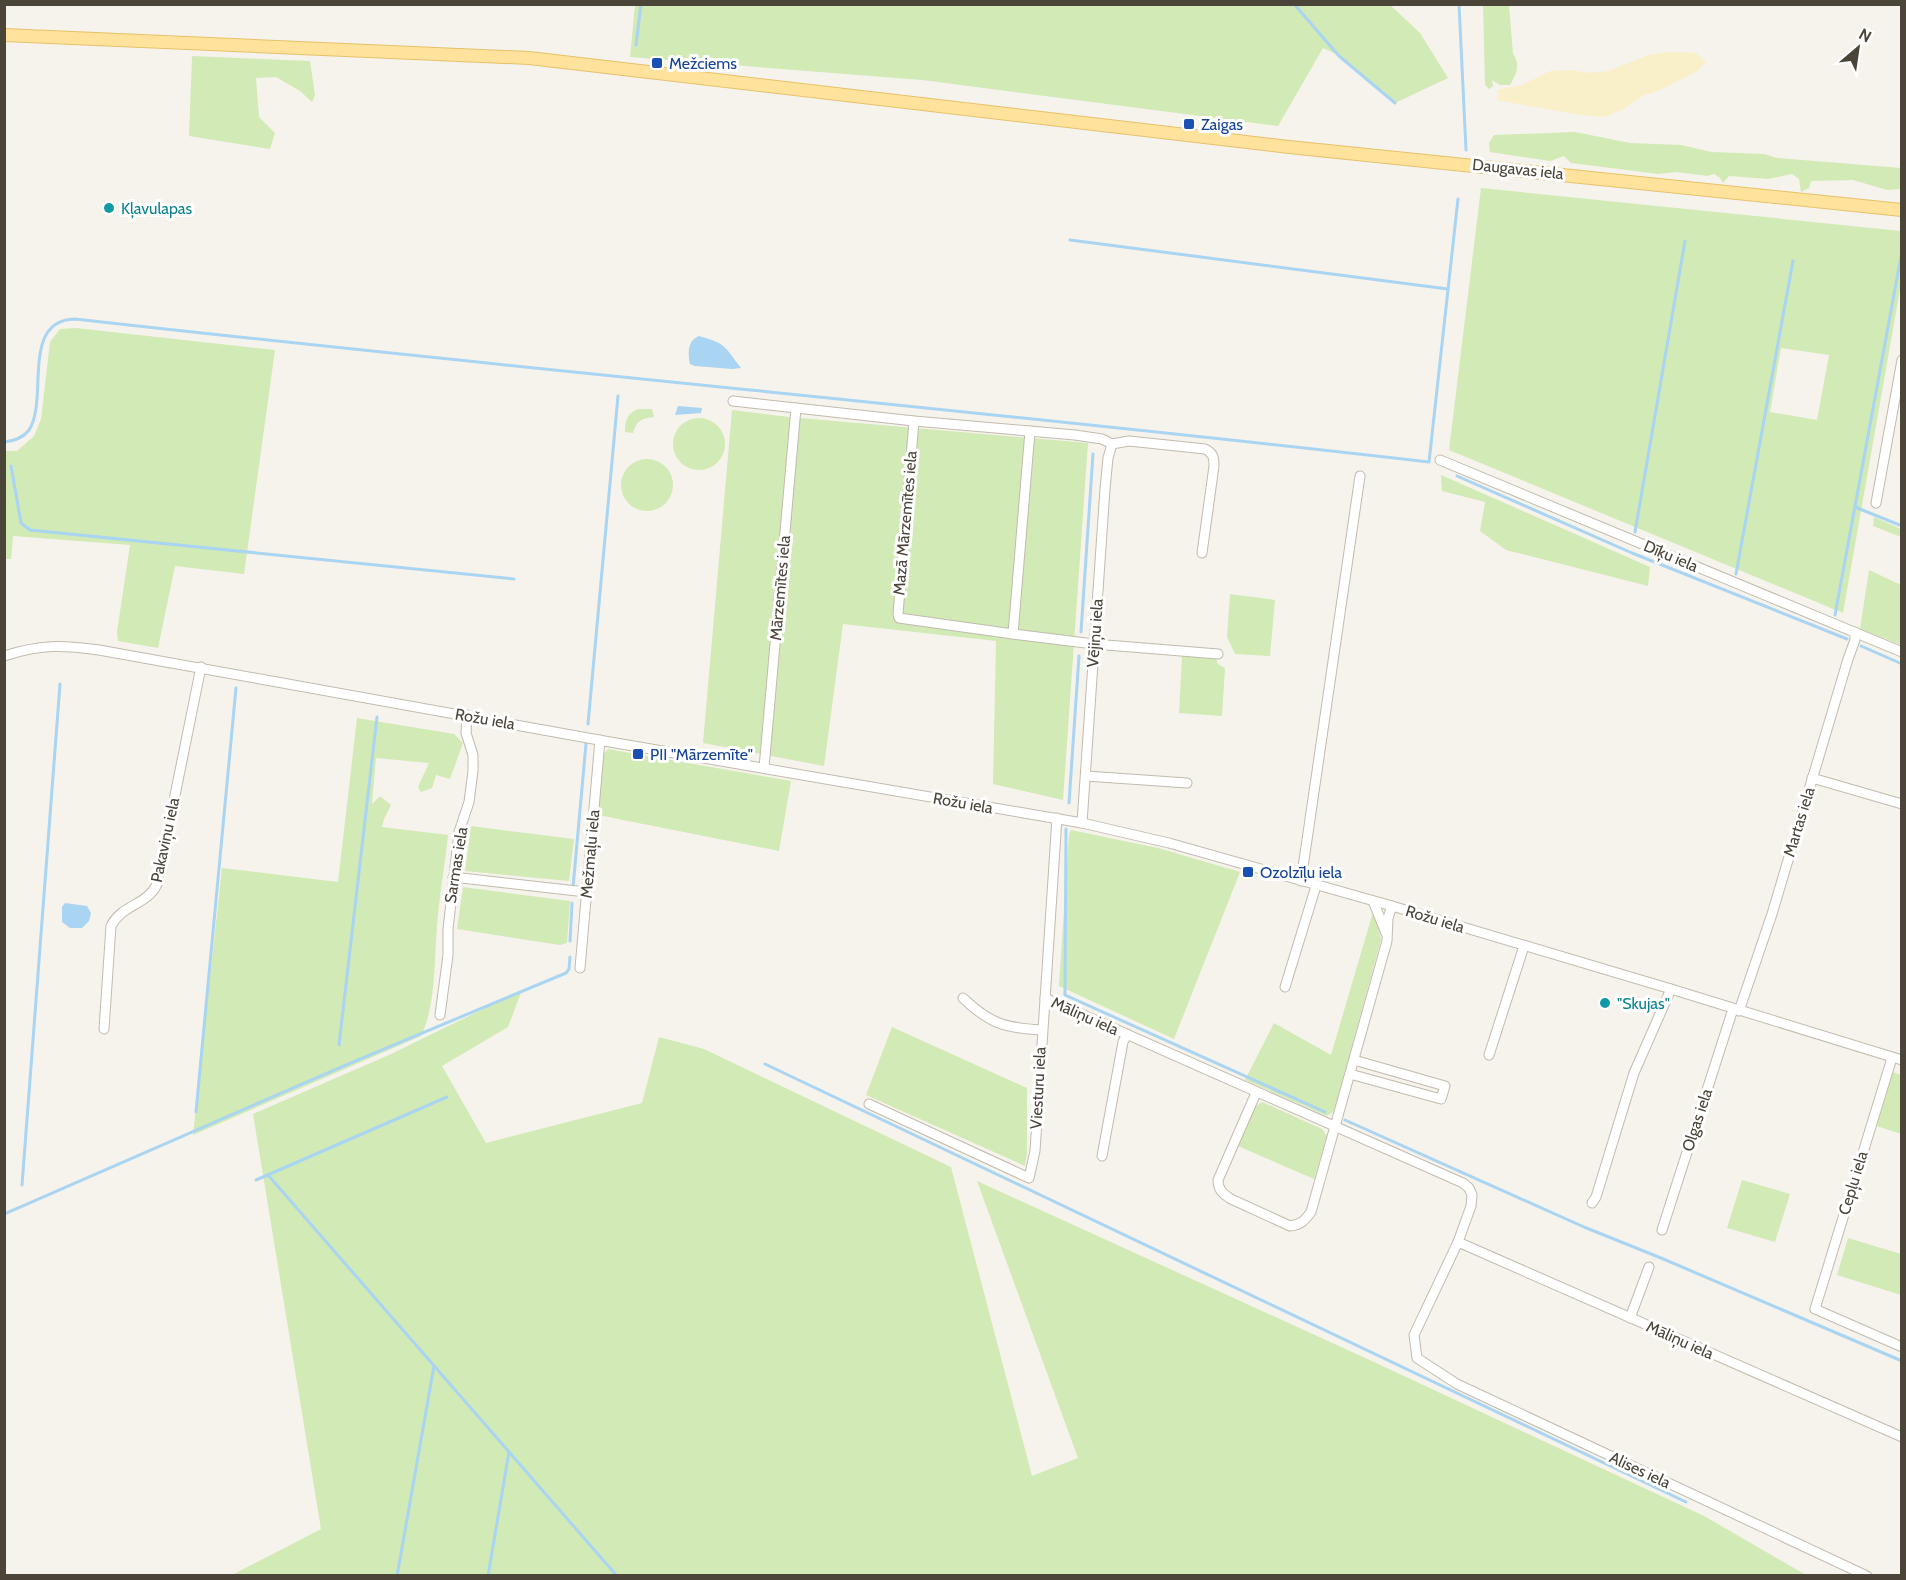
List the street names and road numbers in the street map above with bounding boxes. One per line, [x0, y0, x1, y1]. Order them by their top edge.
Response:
street label: Daugavas iela [1471, 155, 1565, 183]
street label: Mazā Mārzemītes iela [889, 450, 921, 596]
street label: Mārzemītes iela [766, 534, 794, 641]
street label: Dīķu iela [1641, 536, 1701, 577]
street label: Vējiņu iela [1083, 598, 1108, 668]
street label: Rožu iela [454, 704, 517, 734]
street label: Martas iela [1779, 785, 1819, 859]
street label: Rožu iela [932, 788, 995, 818]
street label: Pakaviņu iela [147, 795, 184, 884]
street label: Mežmaļu iela [577, 809, 604, 899]
street label: Sarmas iela [441, 825, 471, 905]
street label: Rožu iela [1403, 901, 1467, 937]
street label: Māliņu iela [1048, 993, 1122, 1040]
street label: Viesturu iela [1026, 1046, 1050, 1130]
street label: Olgas iela [1678, 1086, 1716, 1154]
street label: Cepļu iela [1834, 1149, 1873, 1217]
street label: Māliņu iela [1643, 1317, 1717, 1364]
street label: Alises iela [1607, 1448, 1674, 1492]

